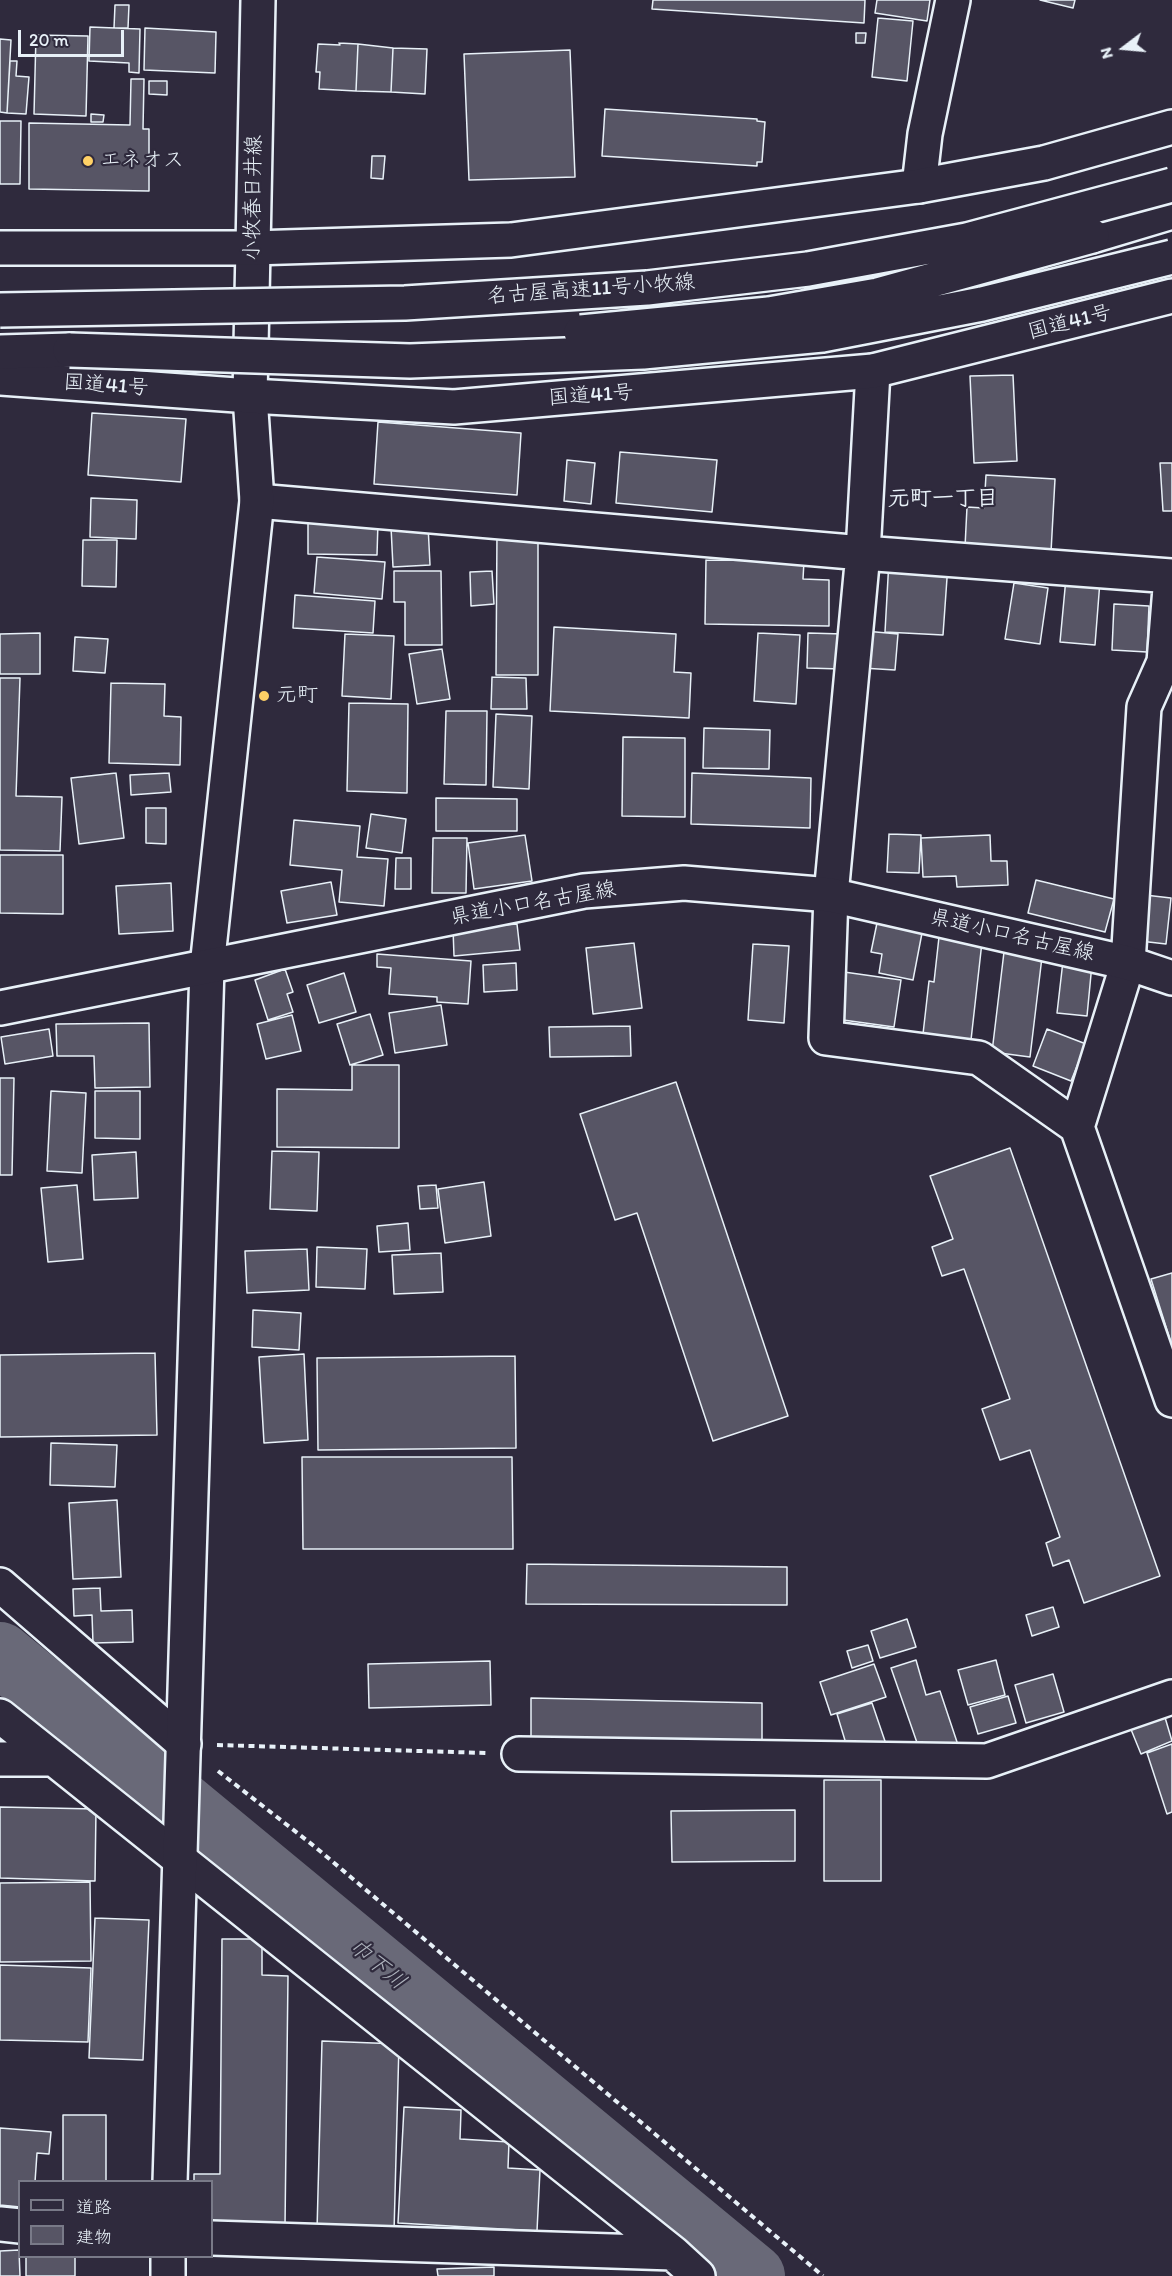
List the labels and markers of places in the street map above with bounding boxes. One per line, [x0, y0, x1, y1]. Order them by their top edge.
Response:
place label: エネオス [100, 148, 184, 174]
marker: エネオス [81, 154, 95, 168]
place label: 元町 [276, 683, 318, 709]
marker: 元町 [257, 689, 271, 703]

